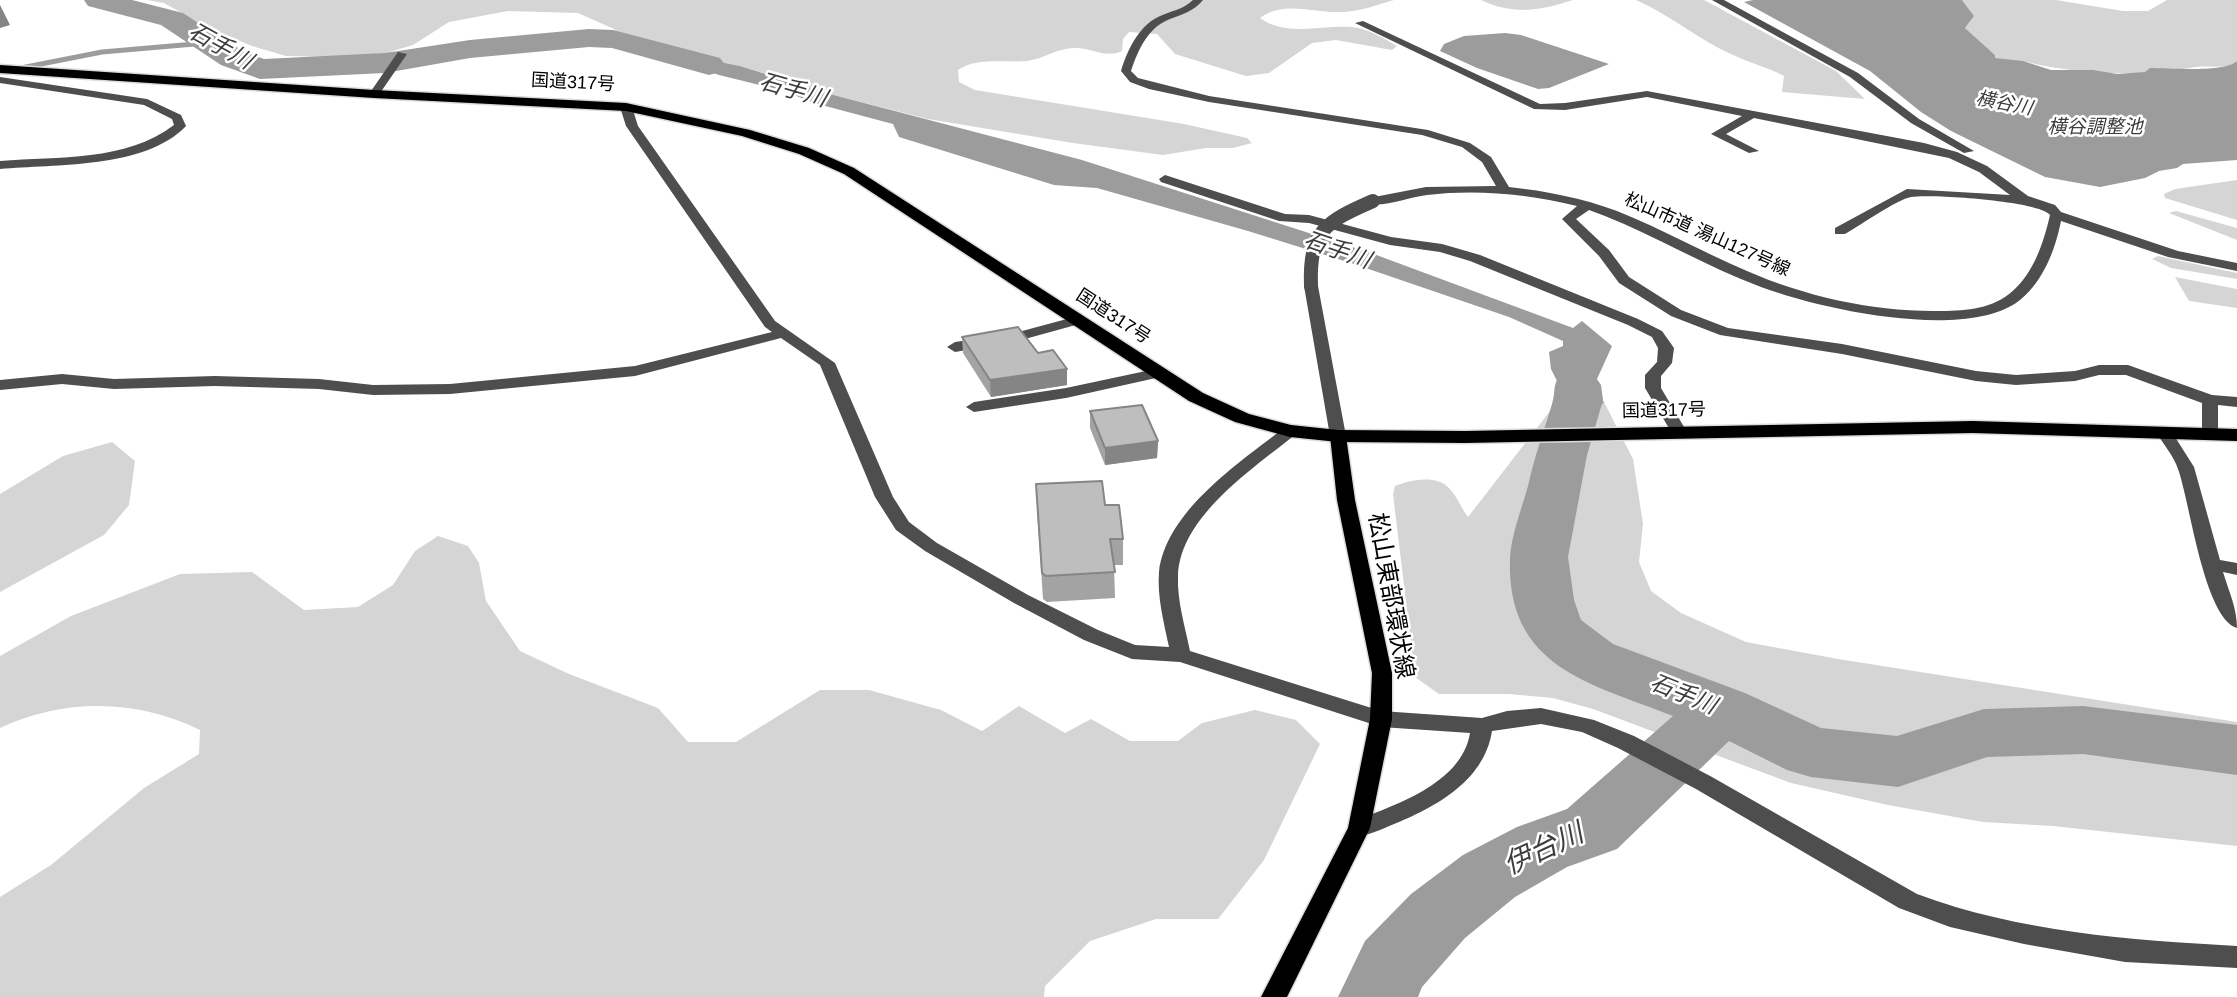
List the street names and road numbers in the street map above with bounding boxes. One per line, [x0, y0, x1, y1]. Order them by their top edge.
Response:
street label: 国道317号 [530, 70, 616, 96]
street label: 松山市道 湯山127号線 [1621, 189, 1793, 281]
street label: 国道317号 [1072, 285, 1154, 349]
street label: 国道317号 [1622, 399, 1706, 423]
street label: 松山東部環状線 [1361, 511, 1419, 681]

